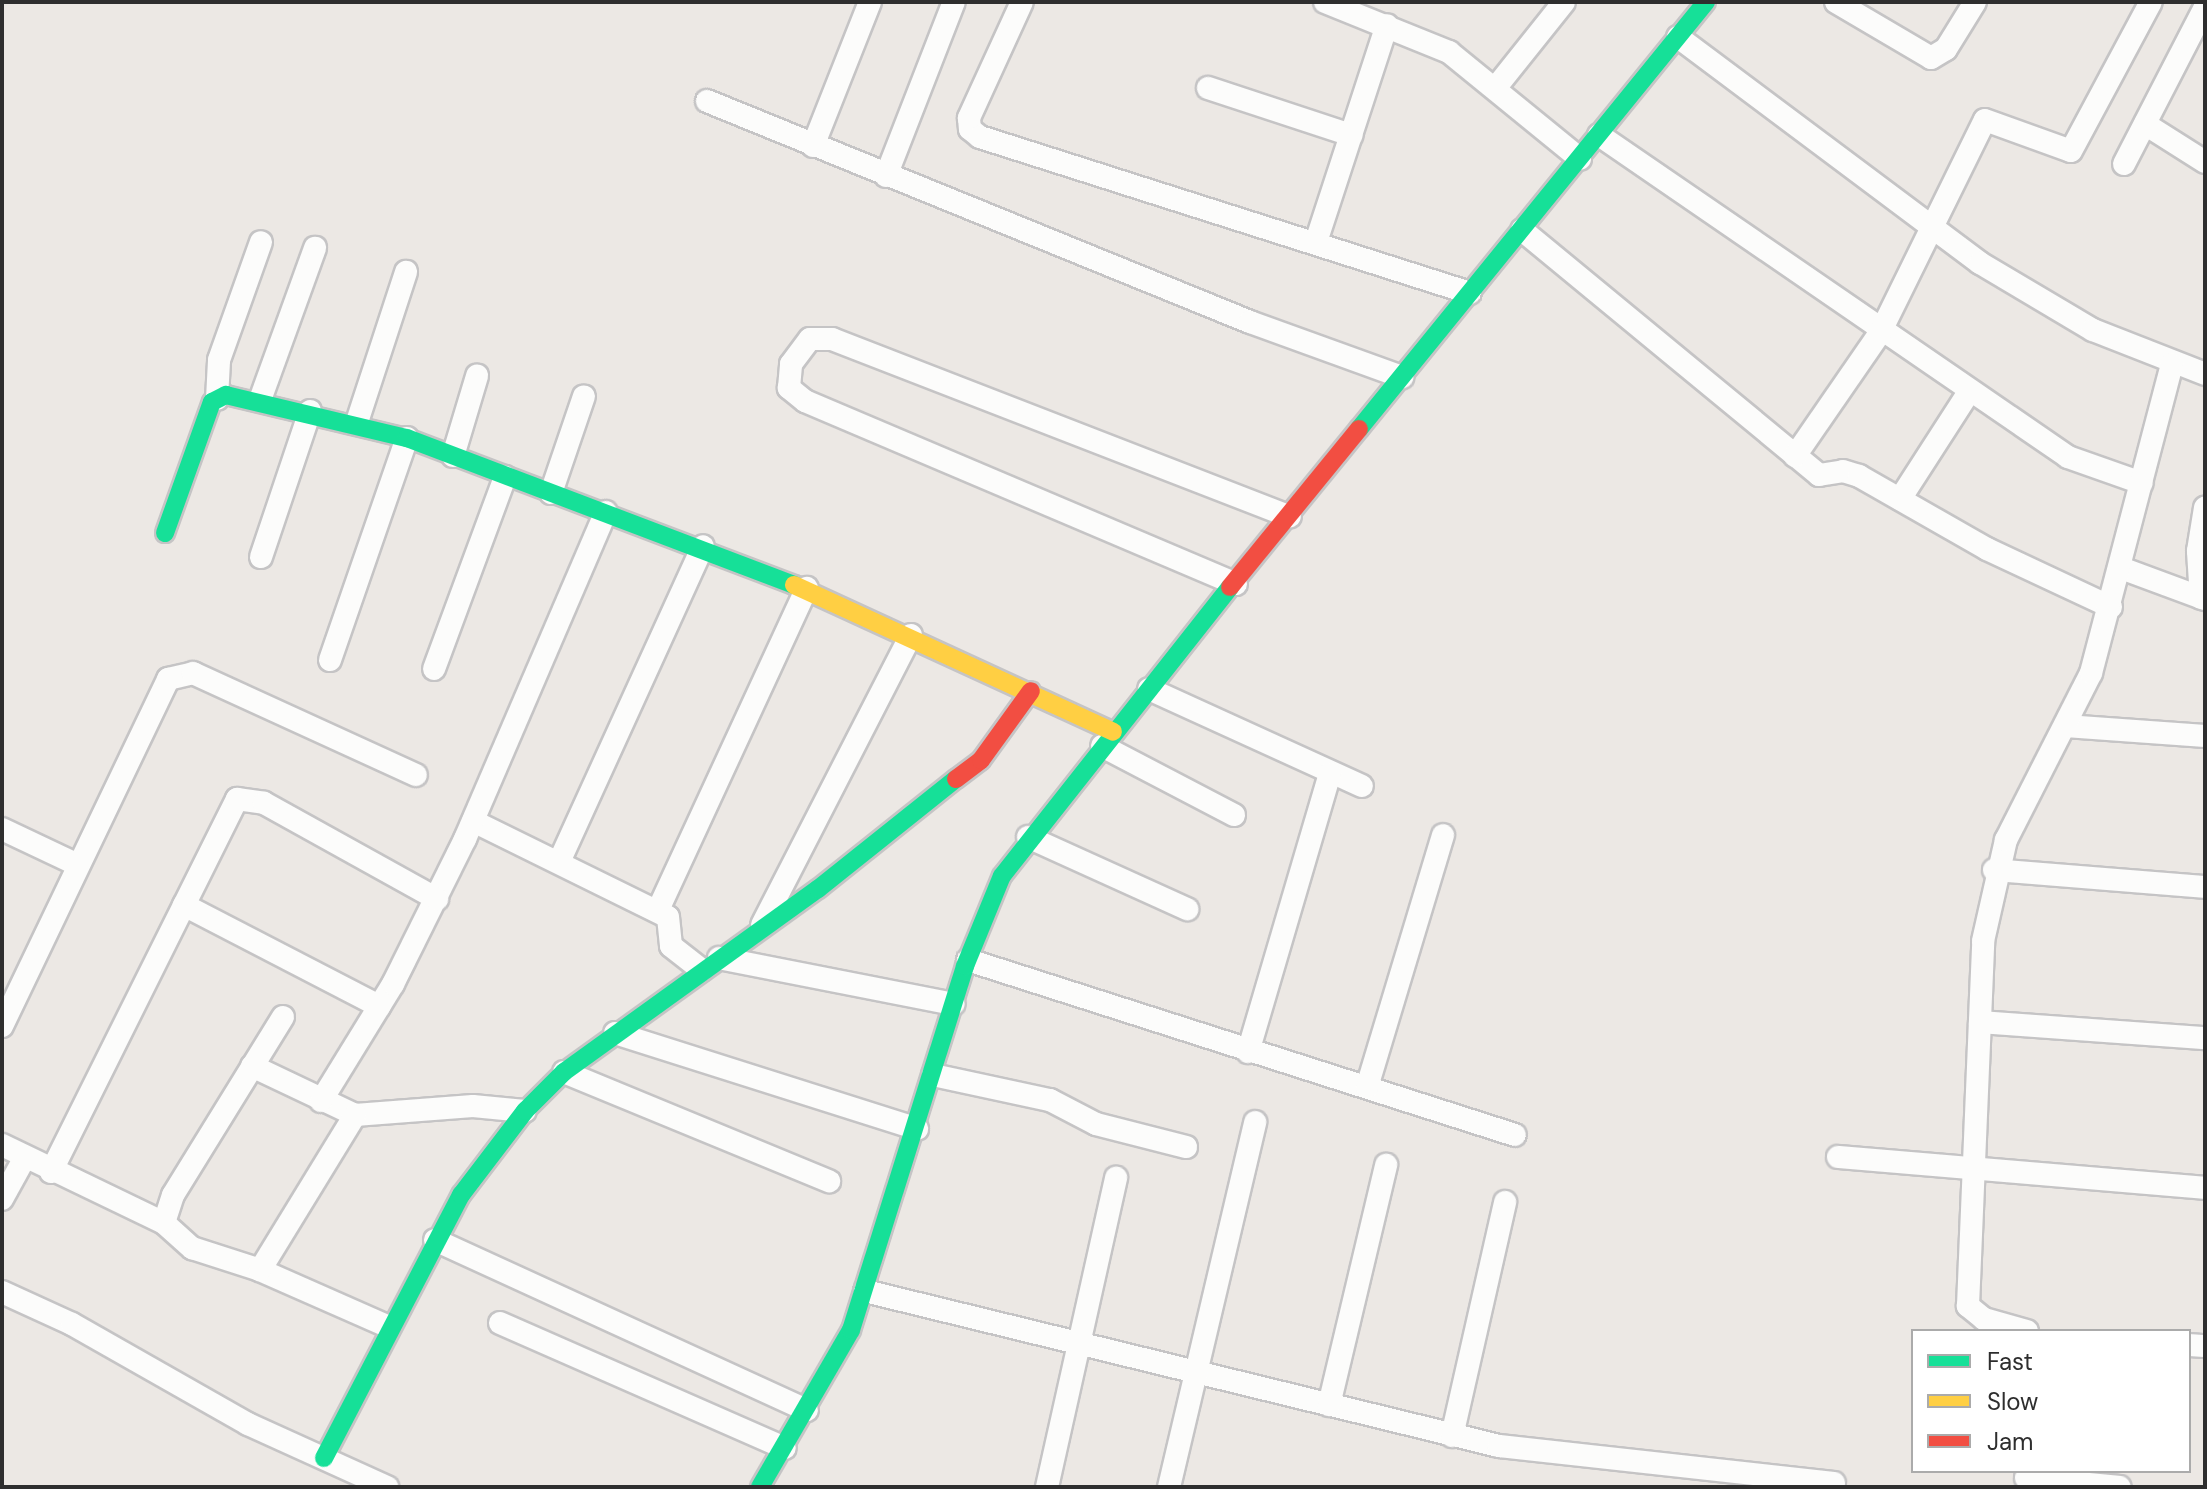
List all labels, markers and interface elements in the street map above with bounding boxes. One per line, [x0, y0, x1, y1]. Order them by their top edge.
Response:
legend [1911, 1329, 2191, 1473]
text: Fast [1987, 1346, 2033, 1377]
text: Slow [1987, 1386, 2038, 1417]
text: Jam [1987, 1426, 2033, 1457]

